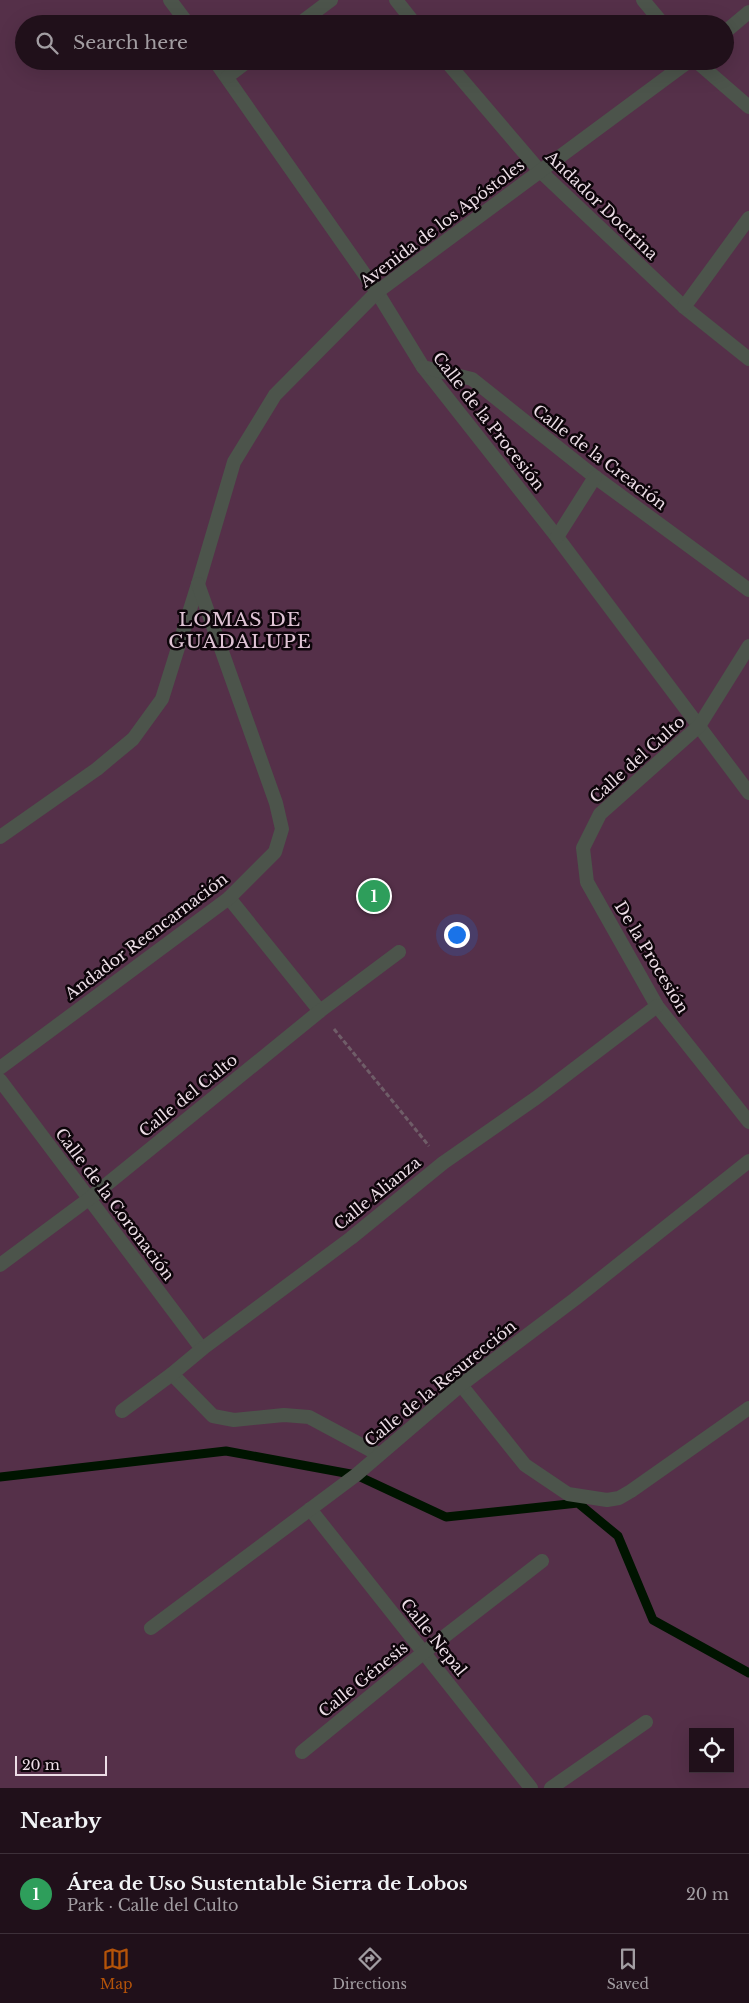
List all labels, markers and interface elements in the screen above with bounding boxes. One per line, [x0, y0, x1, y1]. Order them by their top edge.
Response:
search box [15, 15, 734, 70]
icon: search [33, 29, 61, 57]
text: Search here [73, 31, 188, 54]
street label: Andador Doctrina [541, 146, 662, 264]
street label: Avenida de los Apóstoles [355, 154, 528, 292]
street label: Calle de la Procesión [429, 348, 549, 494]
street label: Calle de la Creación [529, 400, 671, 514]
district label: LOMAS DE GUADALUPE [168, 608, 312, 653]
street label: Calle del Culto [585, 711, 689, 807]
street label: Andador Reencarnación [60, 868, 231, 1004]
pin: 1 [358, 877, 390, 915]
street label: De la Procesión [611, 897, 693, 1017]
your location [444, 922, 470, 948]
street label: Calle del Culto [135, 1049, 241, 1141]
street label: Calle de la Coronación [51, 1124, 179, 1284]
street label: Calle Alianza [330, 1152, 425, 1234]
street label: Calle de la Resurección [360, 1316, 520, 1450]
street label: Calle Nepal [397, 1594, 471, 1680]
street label: Calle Génesis [314, 1637, 412, 1721]
map controls [689, 1728, 734, 1773]
button: locate [689, 1728, 734, 1773]
scale bar [15, 1753, 108, 1776]
text: 20 m [22, 1756, 60, 1774]
text: Nearby [20, 1808, 101, 1834]
text: Área de Uso Sustentable Sierra de Lobos [67, 1872, 468, 1895]
text: 1 [33, 1884, 39, 1904]
text: 20 m [686, 1884, 729, 1904]
text: Park · Calle del Culto [67, 1895, 239, 1915]
tab: Map [100, 1945, 133, 1993]
tab: Directions [332, 1945, 407, 1993]
tab: Saved [607, 1945, 649, 1993]

